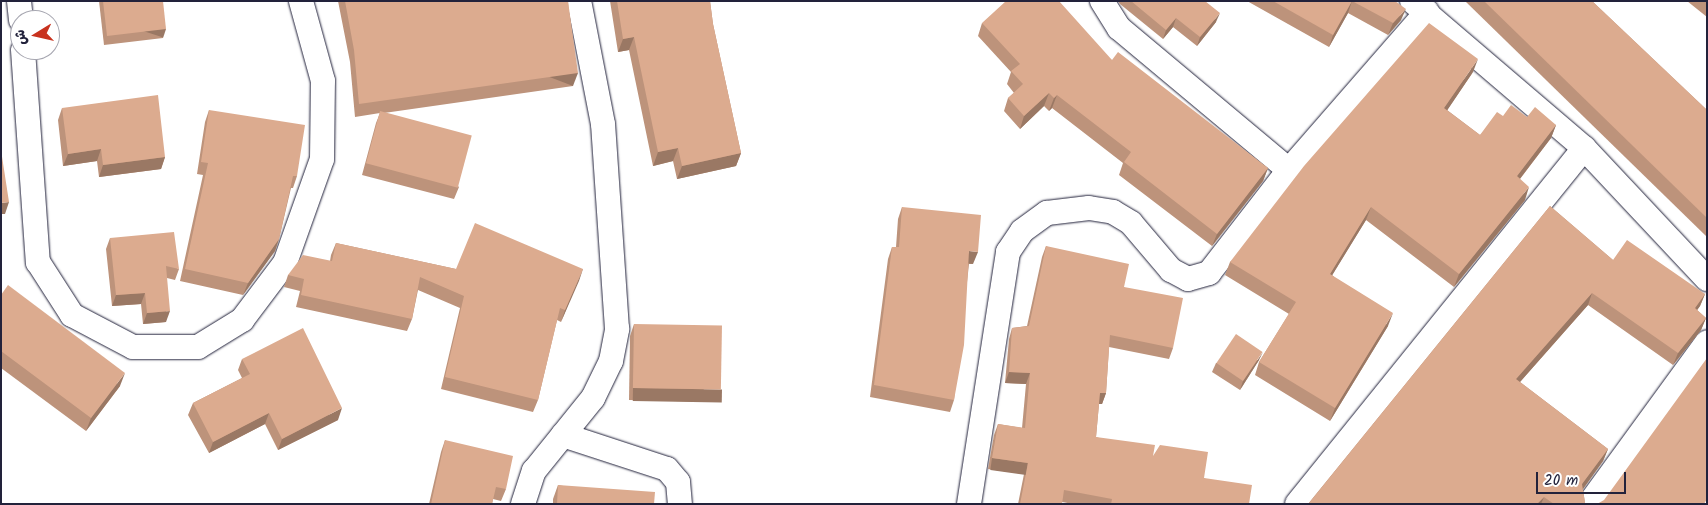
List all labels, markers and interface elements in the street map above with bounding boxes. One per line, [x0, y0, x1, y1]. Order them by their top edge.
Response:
north arrow [10, 10, 60, 60]
text: ش [9, 28, 33, 47]
scale bar [1538, 462, 1628, 494]
text: 20 m [1544, 469, 1578, 493]

